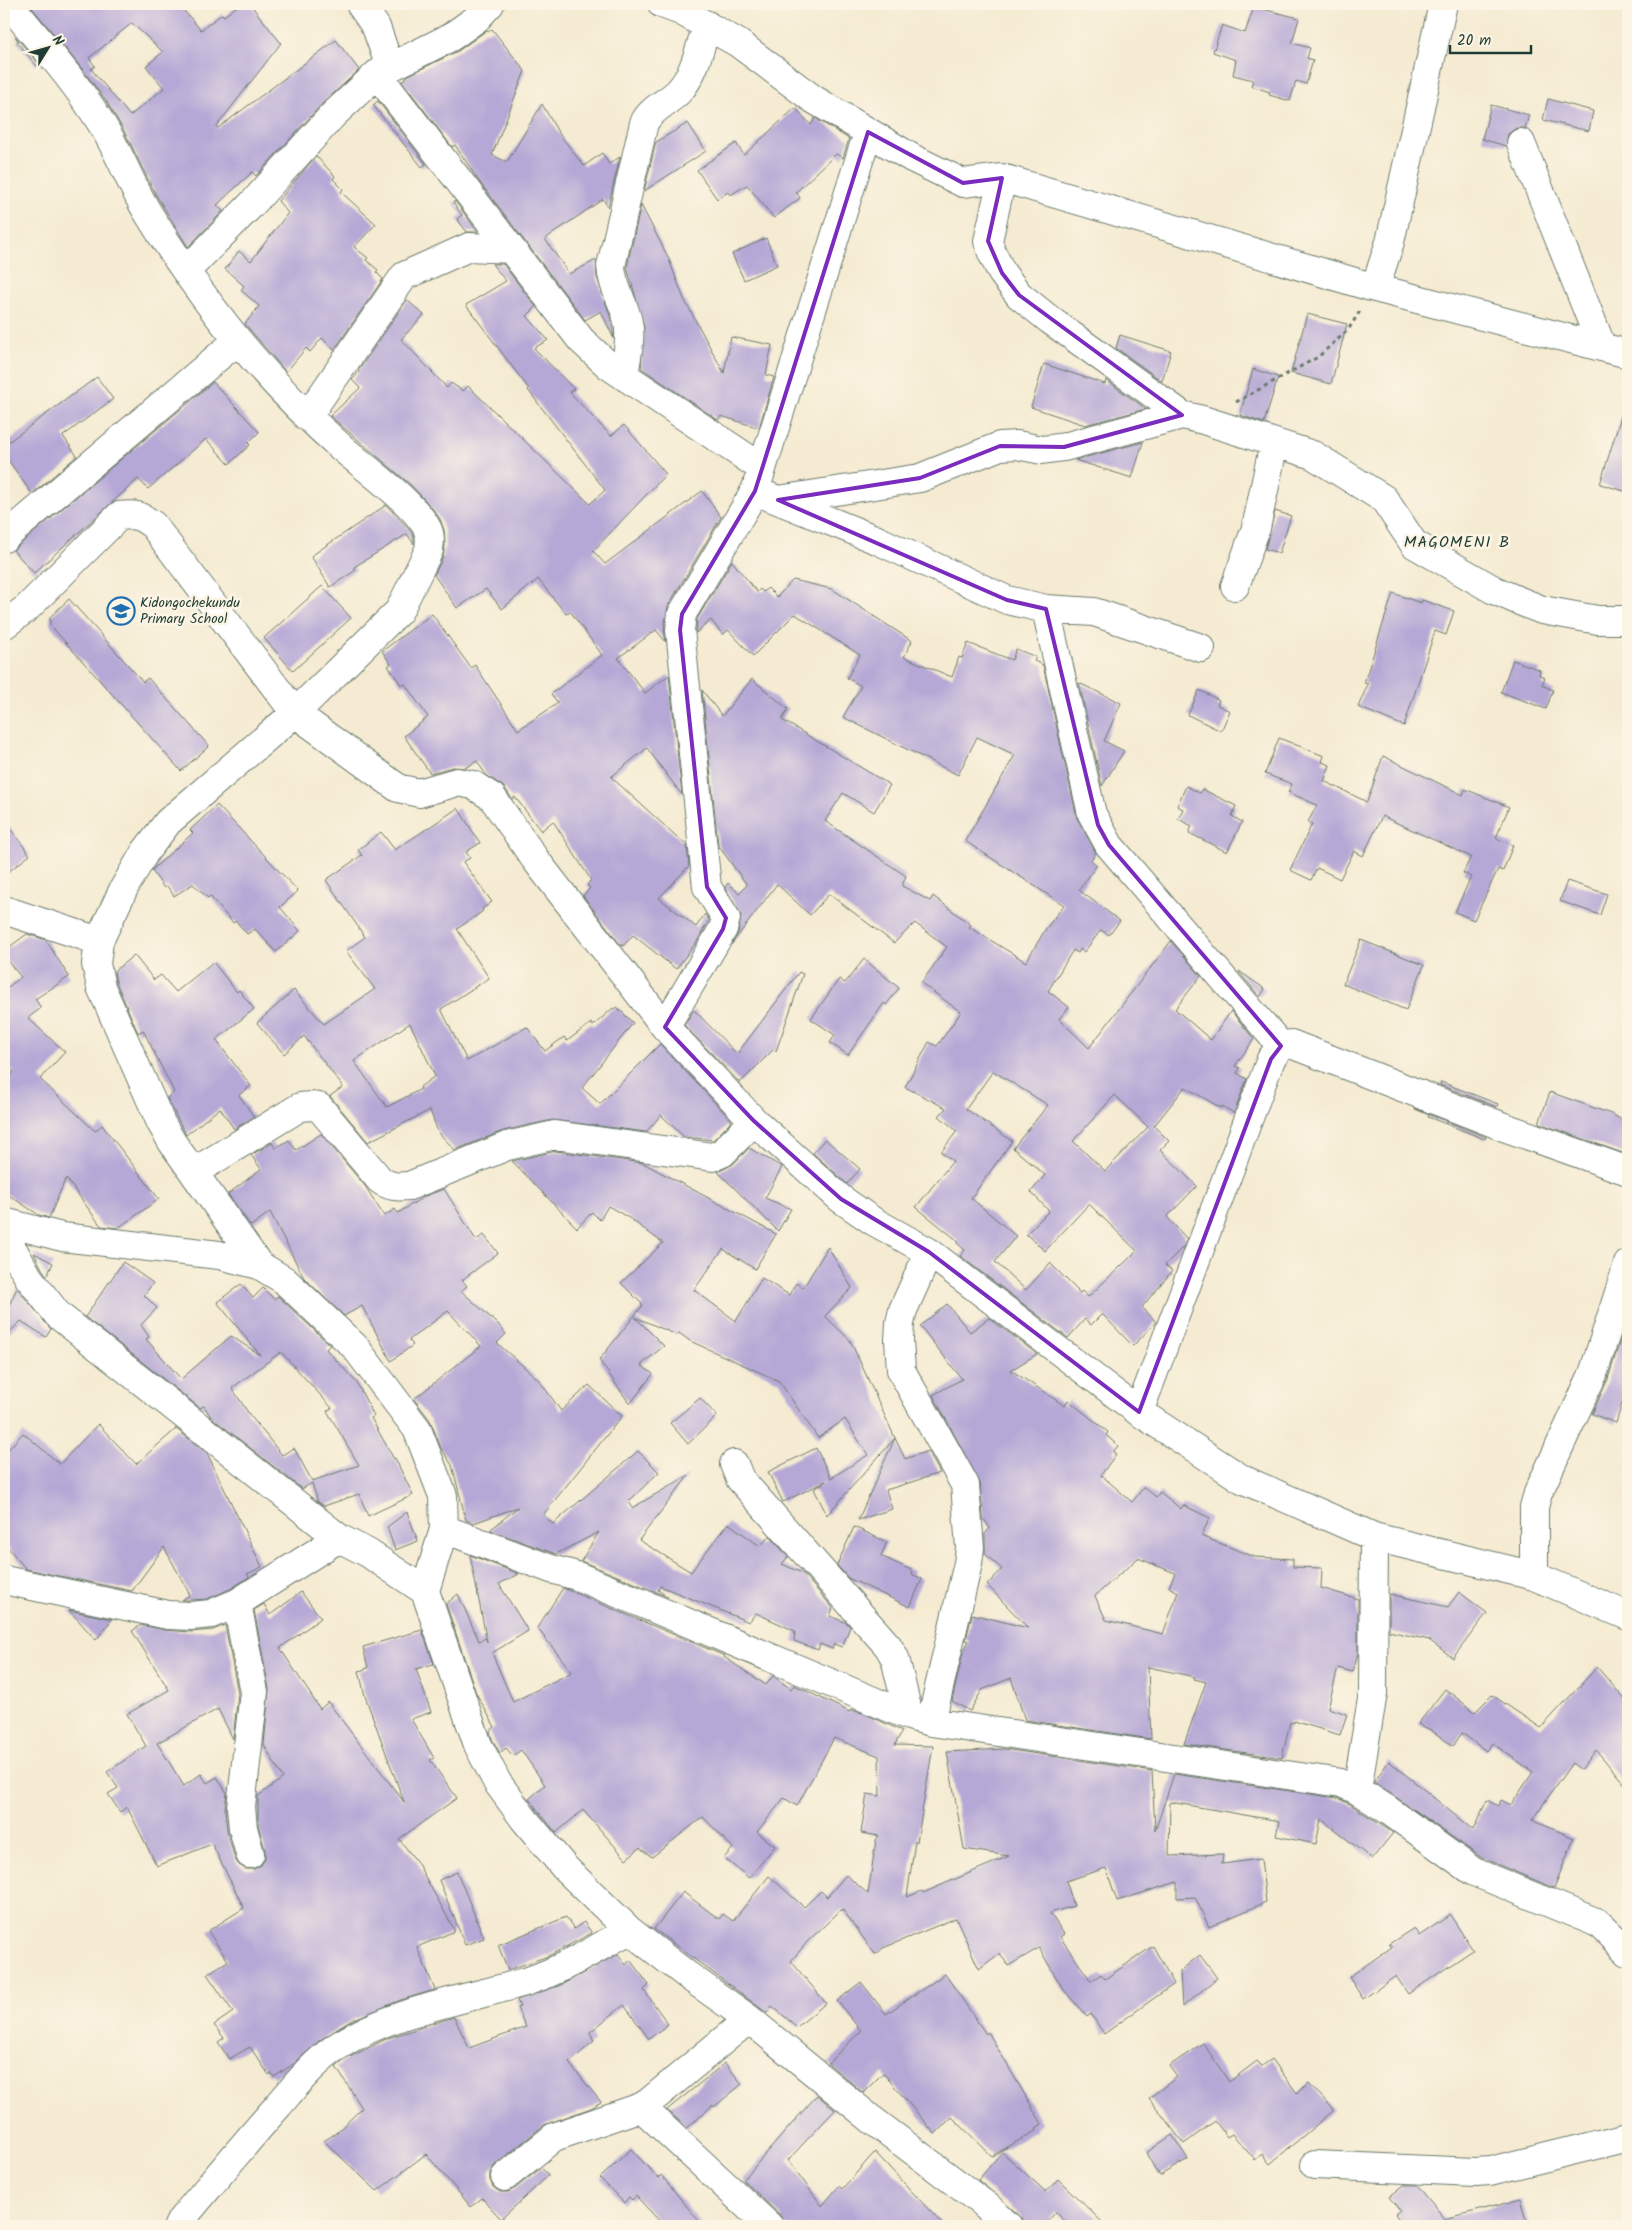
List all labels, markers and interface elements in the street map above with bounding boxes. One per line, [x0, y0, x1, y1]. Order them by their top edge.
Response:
north arrow [22, 22, 72, 72]
scale bar [1450, 22, 1531, 54]
text: 20 m [1457, 29, 1491, 53]
text: N [46, 31, 69, 51]
district label: MAGOMENI B [1404, 530, 1510, 555]
place label: Kidongochekundu Primary School [140, 592, 240, 630]
school or university icon: Kidongochekundu Primary School [106, 596, 136, 626]

